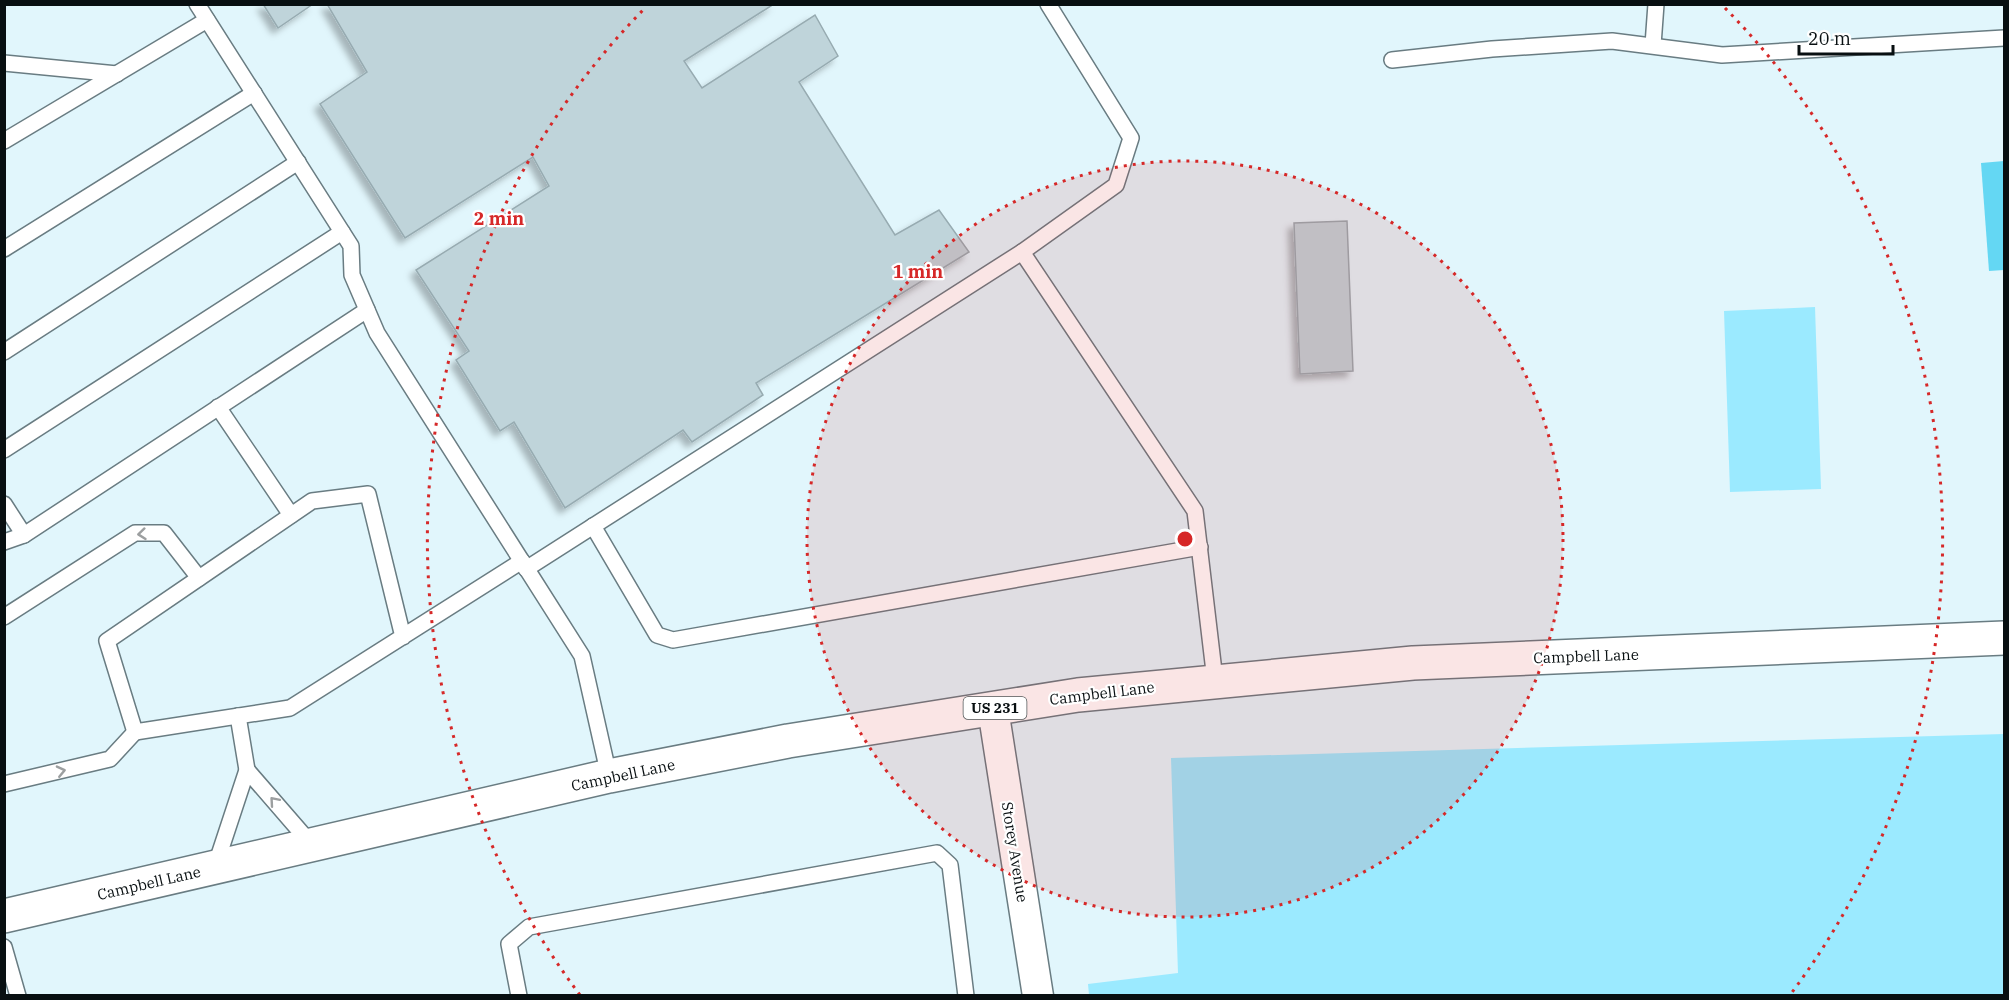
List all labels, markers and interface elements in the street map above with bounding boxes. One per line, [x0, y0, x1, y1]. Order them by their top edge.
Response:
scale bar [1799, 18, 1894, 56]
text: 20 m [1808, 27, 1851, 50]
text: 2 min [474, 207, 524, 230]
text: 1 min [893, 260, 943, 283]
one-way arrow [137, 527, 147, 540]
centre of rings [1175, 529, 1195, 549]
street label: Campbell Lane [1533, 645, 1639, 667]
street label: Campbell Lane [1048, 677, 1156, 709]
road number: US 231 [964, 697, 1026, 719]
street label: Campbell Lane [569, 755, 677, 795]
one-way arrow [56, 765, 66, 778]
one-way arrow [270, 797, 281, 808]
street label: Storey Avenue [998, 800, 1032, 904]
street label: Campbell Lane [95, 862, 203, 904]

